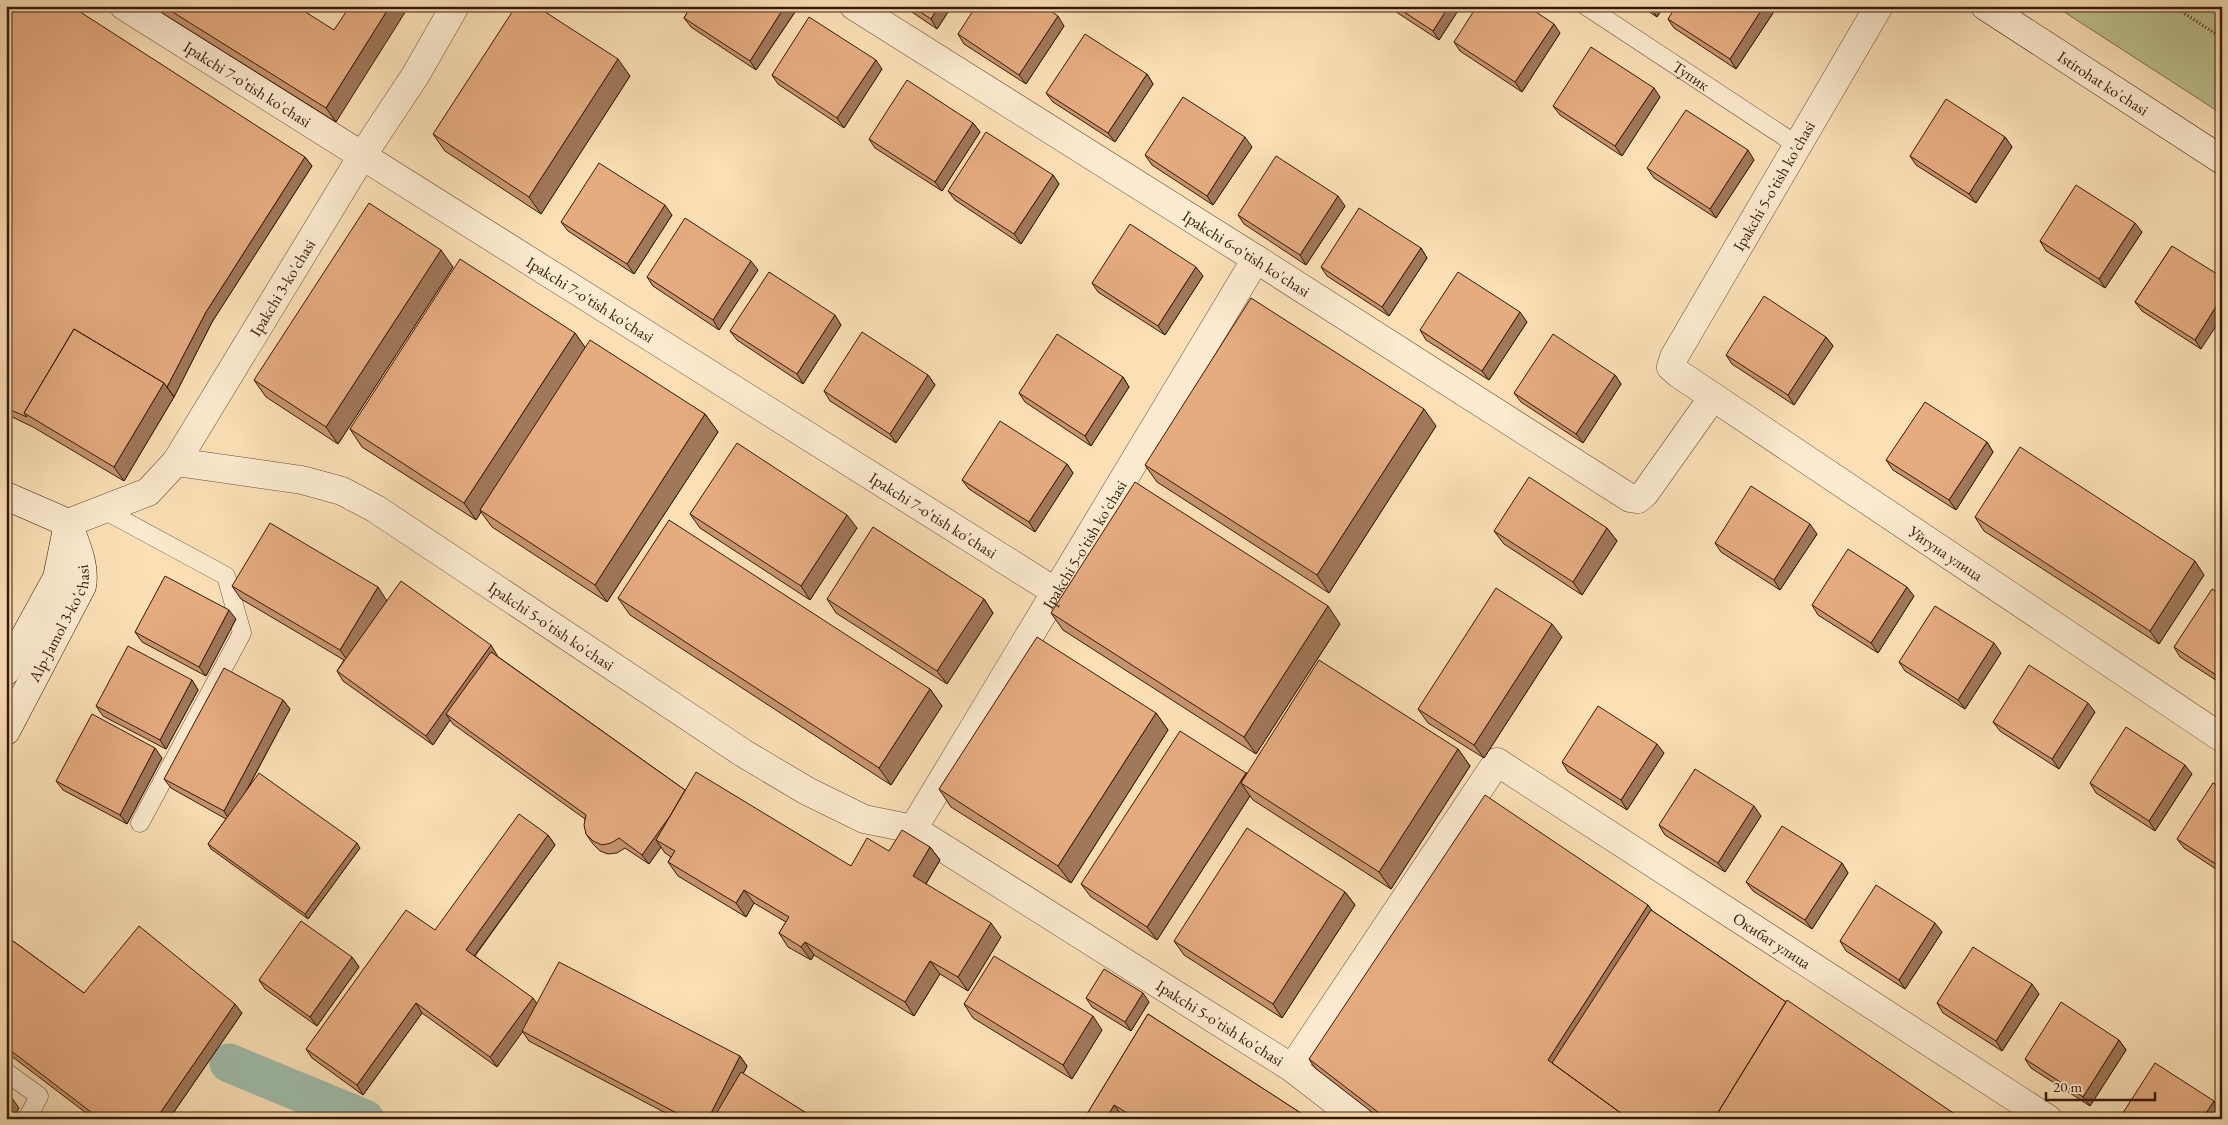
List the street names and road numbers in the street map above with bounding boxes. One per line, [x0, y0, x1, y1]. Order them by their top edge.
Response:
street label: Ipakchi 7-o'tish ko'chasi [180, 36, 315, 132]
street label: Istirohat ko'chasi [2054, 46, 2153, 120]
street label: Тупик [1669, 55, 1714, 95]
street label: Ipakchi 5-o'tish ko'chasi [1728, 117, 1820, 255]
street label: Ipakchi 6-o'tish ko'chasi [1179, 205, 1314, 302]
street label: Ipakchi 3-ko'chasi [244, 235, 320, 340]
street label: Ipakchi 7-o'tish ko'chasi [523, 251, 658, 347]
street label: Ipakchi 7-o'tish ko'chasi [866, 467, 1001, 563]
street label: Ipakchi 5-o'tish ko'chasi [1037, 476, 1131, 613]
street label: Уйгуна улица [1904, 520, 1988, 586]
street label: Alp-Jamol 3-ko'chasi [23, 563, 93, 686]
street label: Ipakchi 5-o'tish ko'chasi [485, 576, 619, 675]
street label: Окибат улица [1729, 907, 1816, 974]
street label: Ipakchi 5-o'tish ko'chasi [1152, 975, 1288, 1071]

